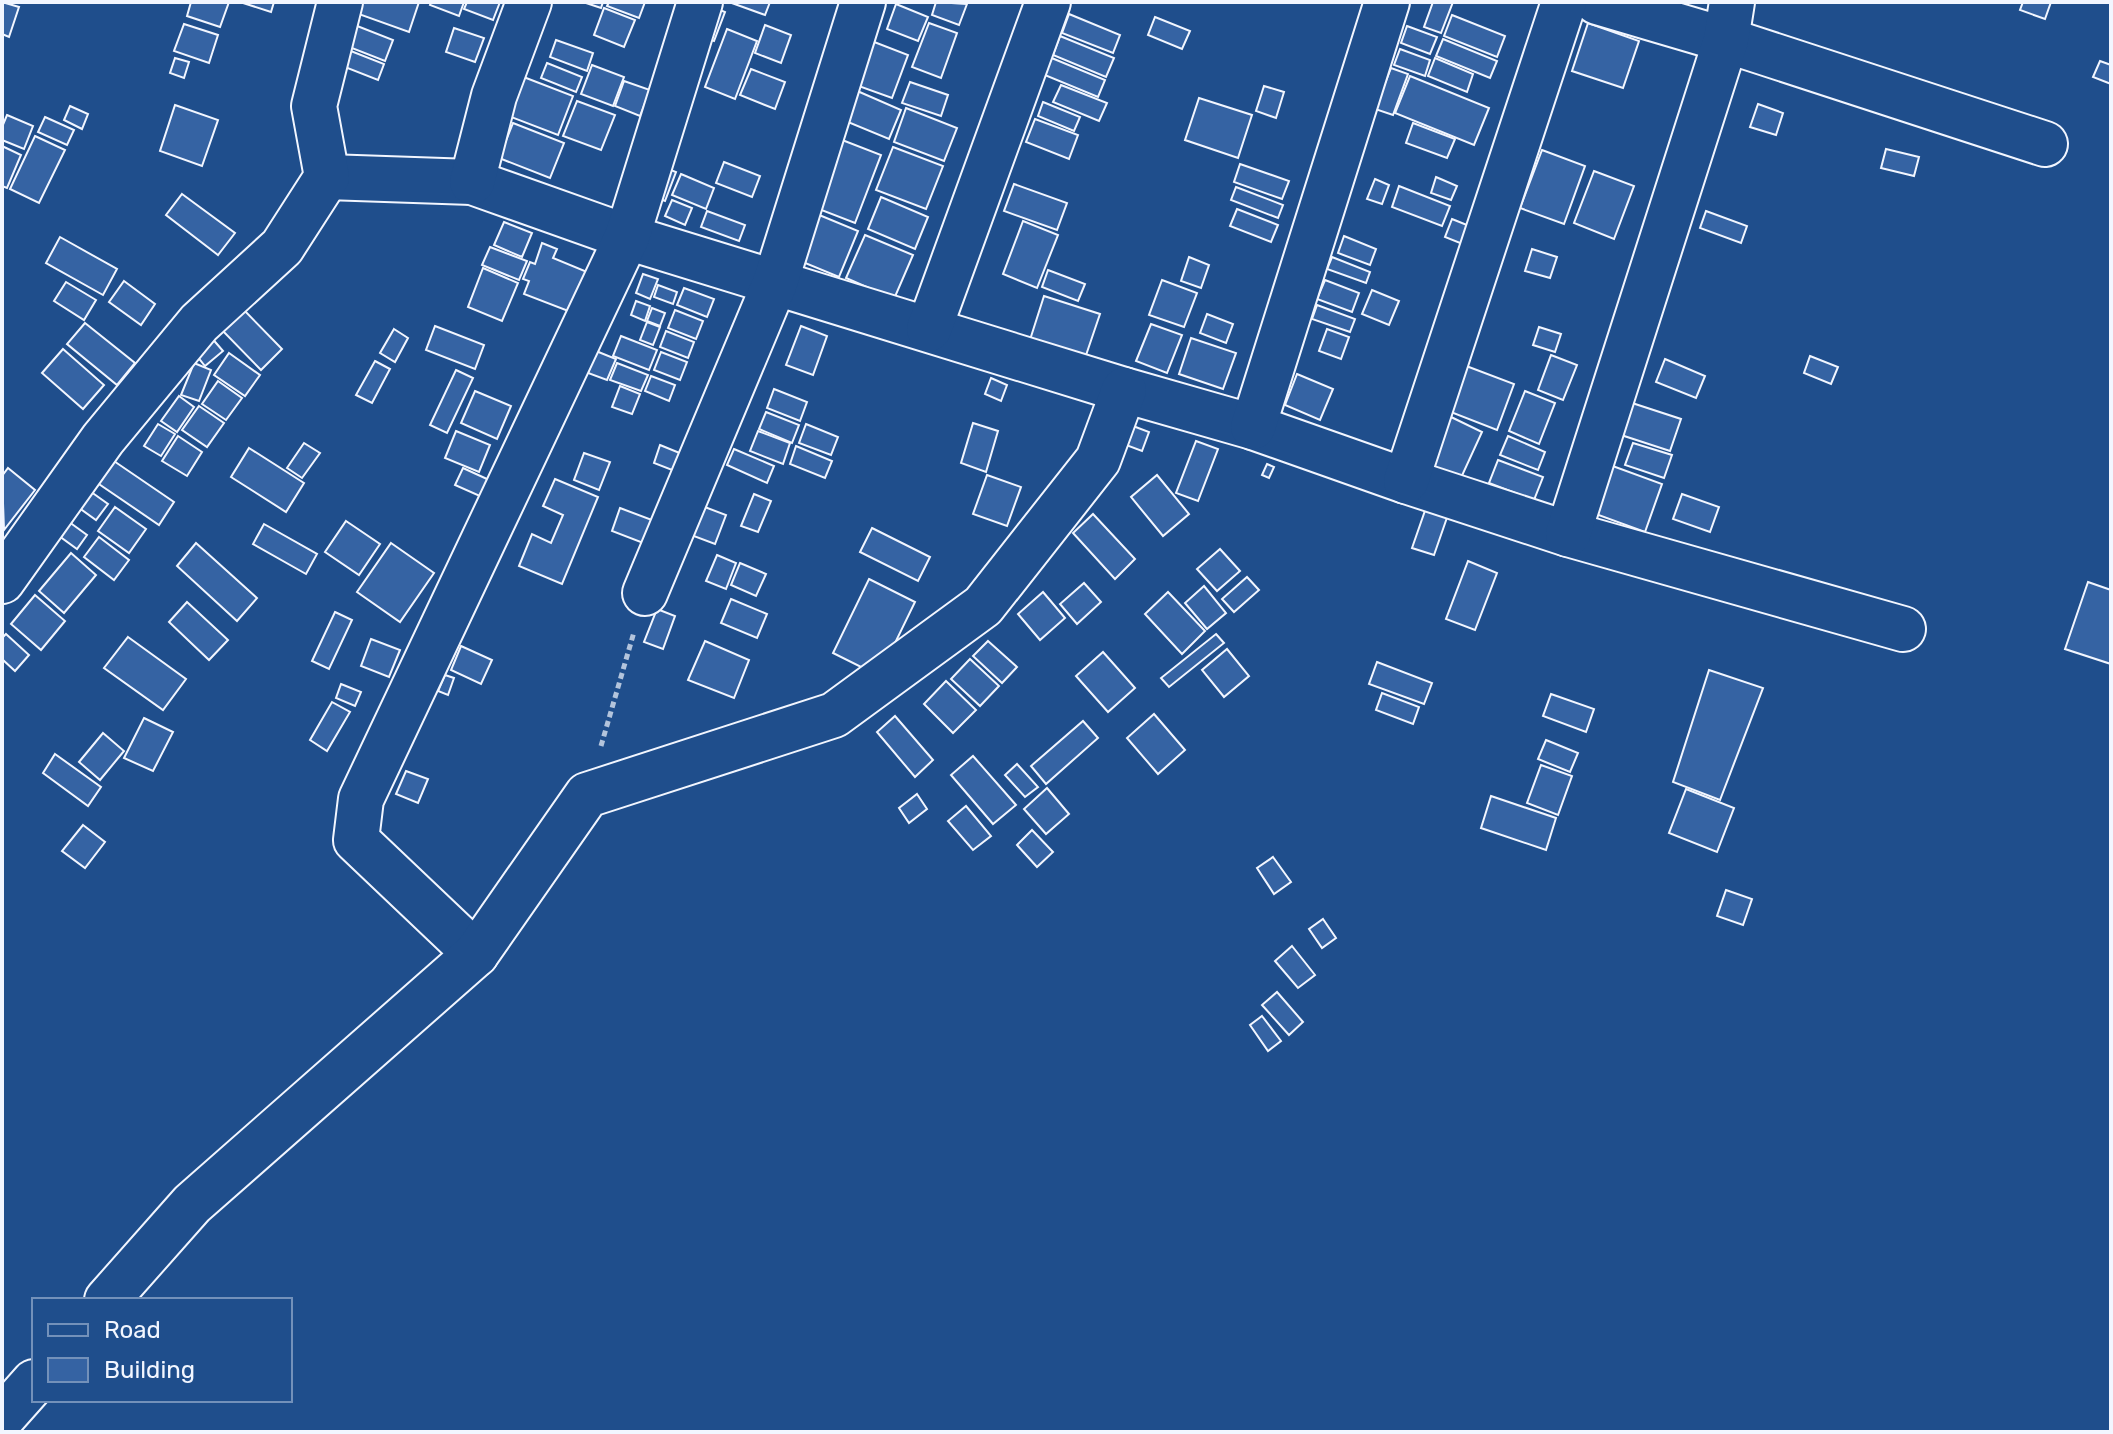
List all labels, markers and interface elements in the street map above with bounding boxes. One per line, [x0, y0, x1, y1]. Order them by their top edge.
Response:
legend [32, 1298, 292, 1402]
text: Road [104, 1316, 161, 1344]
text: Building [104, 1356, 195, 1384]

